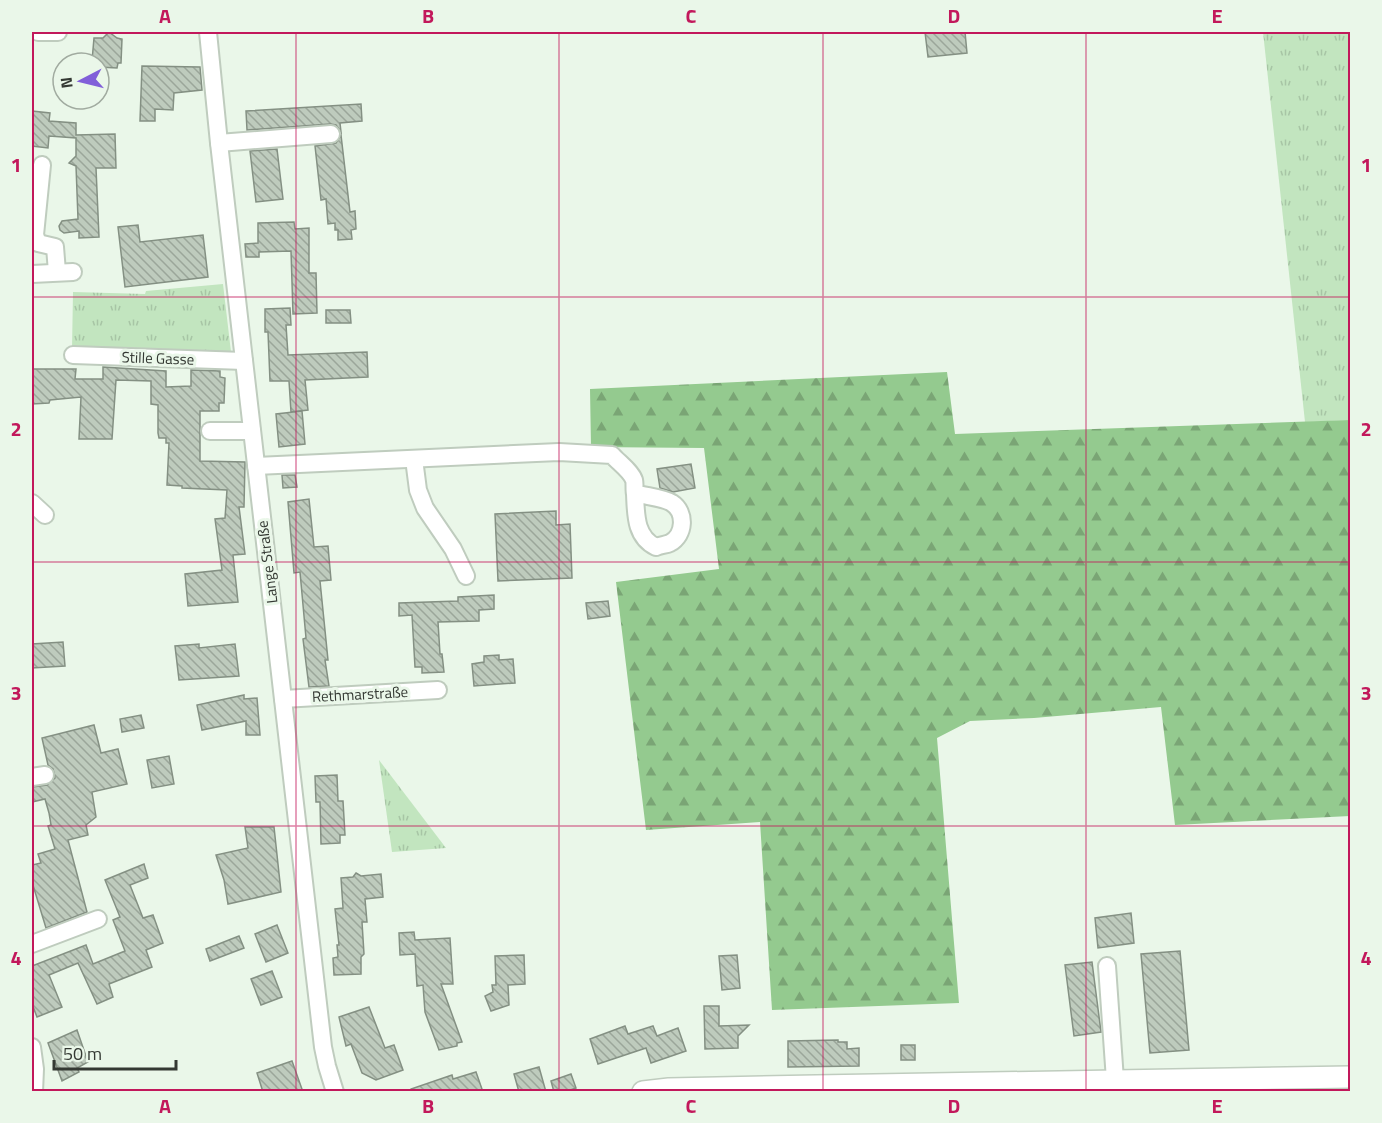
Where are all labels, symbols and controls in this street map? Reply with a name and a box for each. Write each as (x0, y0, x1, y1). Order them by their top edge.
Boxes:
text: A (159, 0, 171, 31)
text: B (422, 0, 434, 31)
text: C (686, 0, 697, 31)
text: D (948, 0, 960, 31)
text: E (1211, 0, 1223, 31)
north arrow (51, 51, 111, 111)
text: N (54, 76, 79, 90)
text: 1 (10, 149, 22, 180)
text: 1 (1360, 149, 1372, 180)
street label: Stille Gasse (121, 345, 195, 371)
text: 2 (10, 413, 22, 444)
text: 2 (1360, 413, 1372, 444)
street label: Lange Straße (250, 519, 284, 605)
text: 3 (10, 677, 22, 708)
text: 3 (1360, 677, 1372, 708)
street label: Rethmarstraße (311, 680, 409, 708)
text: 4 (10, 942, 22, 973)
text: 4 (1360, 942, 1372, 973)
scale bar (54, 1033, 176, 1071)
text: 50 m (63, 1040, 102, 1067)
text: A (159, 1090, 171, 1121)
text: B (422, 1090, 434, 1121)
text: C (686, 1090, 697, 1121)
text: D (948, 1090, 960, 1121)
text: E (1211, 1090, 1223, 1121)

